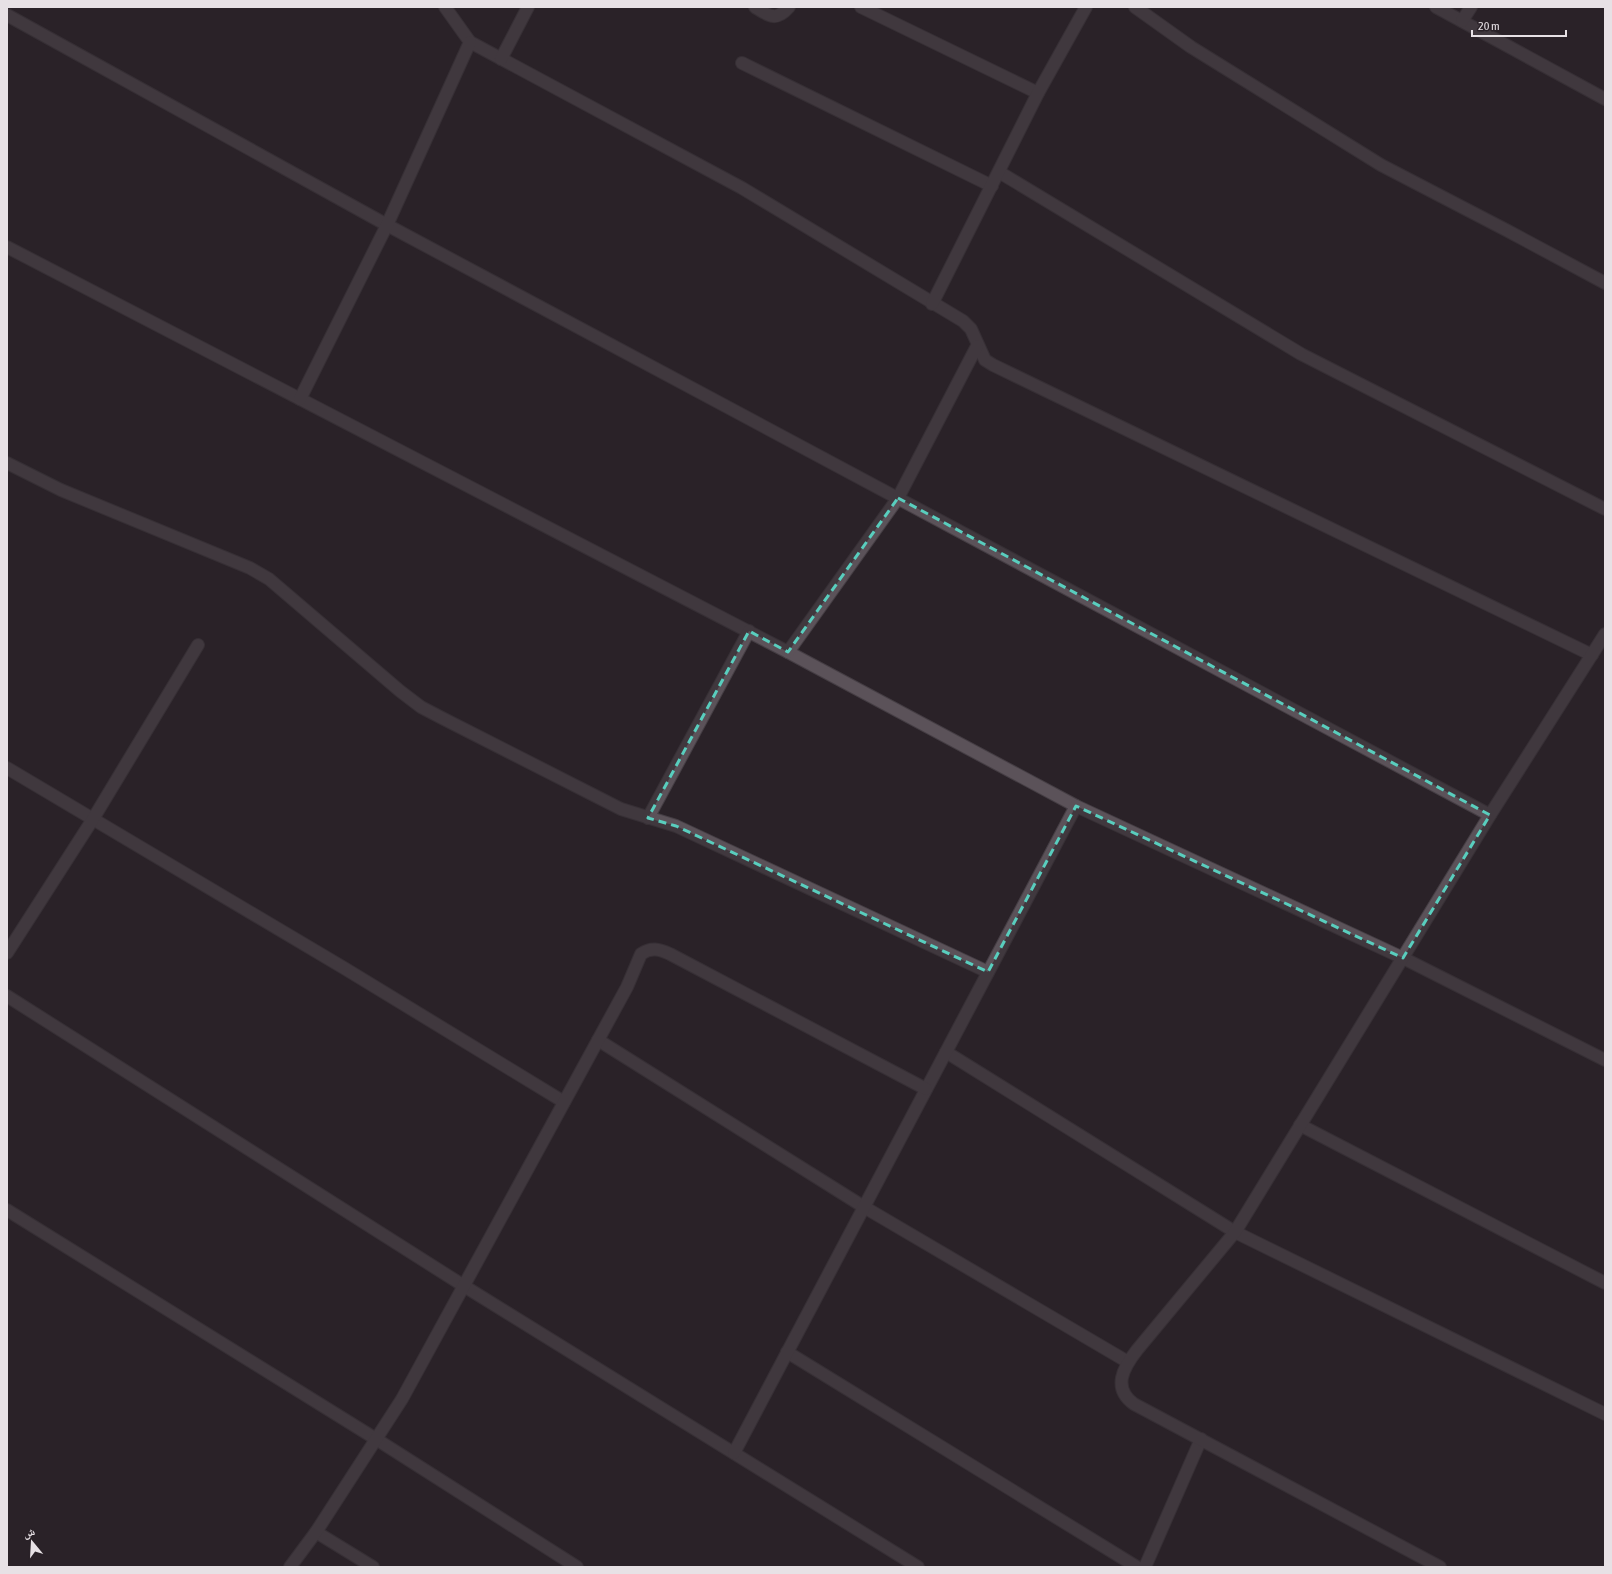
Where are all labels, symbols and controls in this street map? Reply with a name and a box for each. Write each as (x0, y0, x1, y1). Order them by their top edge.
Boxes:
scale bar (1472, 12, 1566, 38)
text: 20 m (1478, 19, 1500, 33)
north arrow (12, 1522, 52, 1562)
text: ش (22, 1525, 37, 1542)

